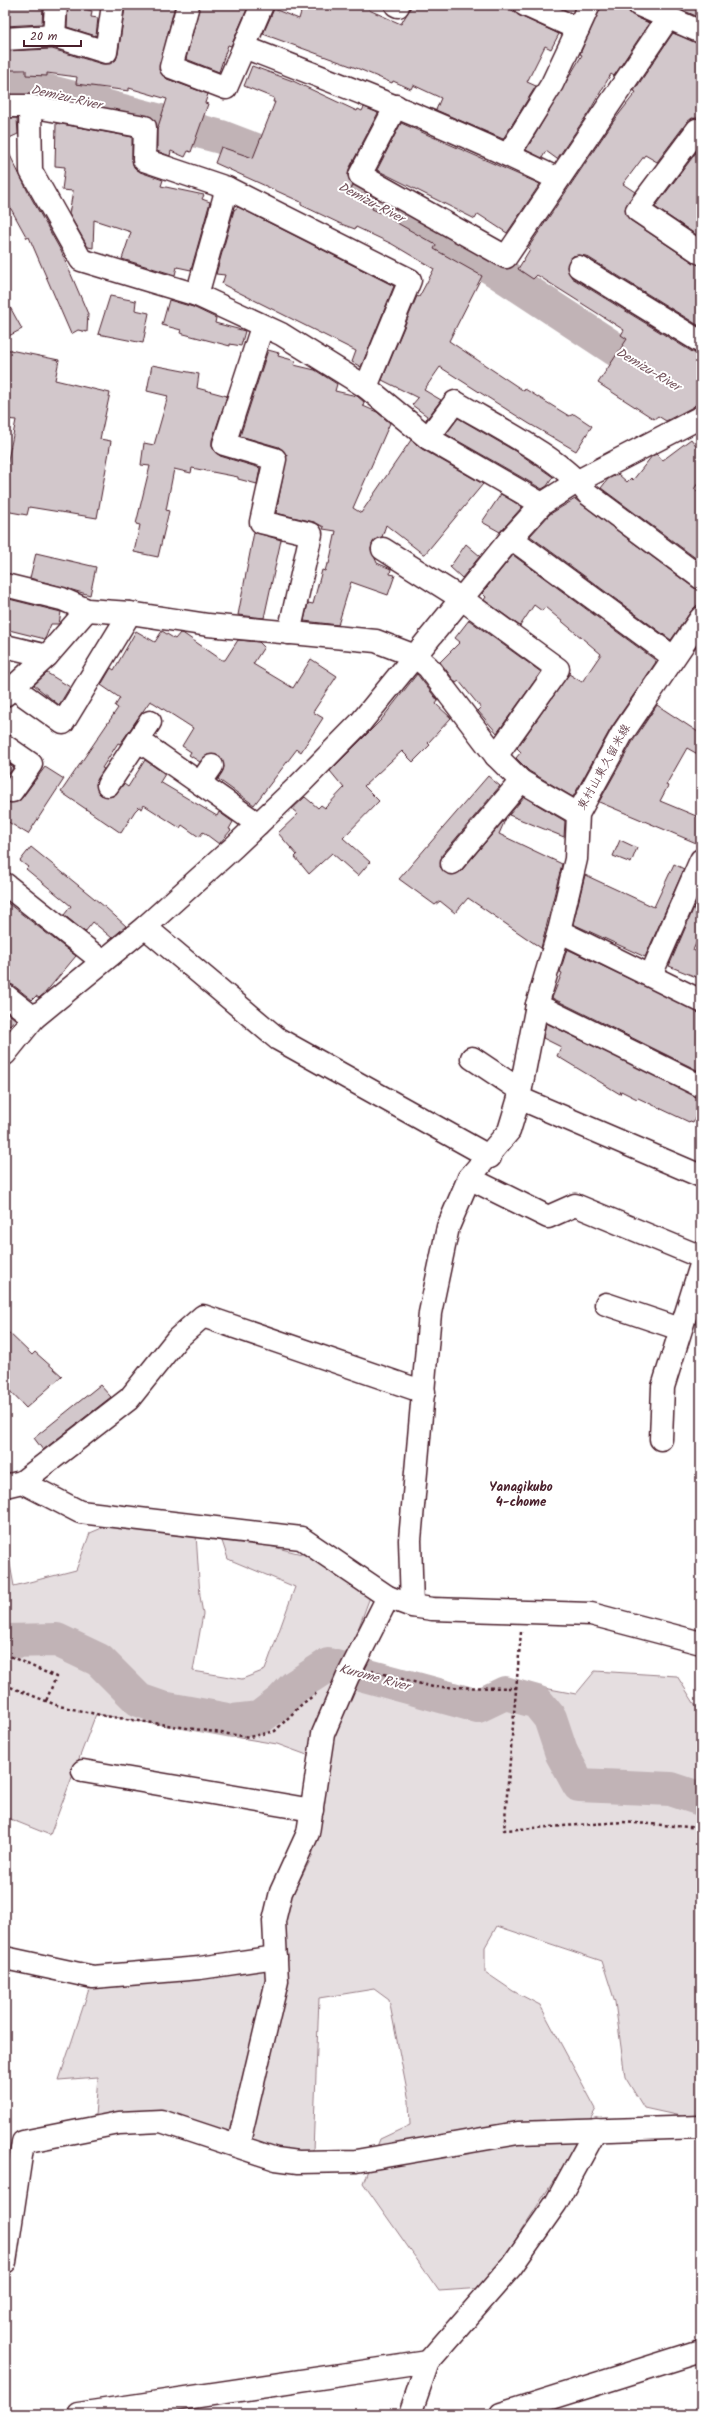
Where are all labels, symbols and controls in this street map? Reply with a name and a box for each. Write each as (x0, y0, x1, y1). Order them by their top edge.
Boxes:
scale bar (24, 22, 81, 48)
text: 20 m (30, 27, 58, 46)
water label: Demizu-River (29, 80, 106, 117)
water label: Demizu-River (334, 177, 410, 230)
water label: Demizu-River (612, 342, 687, 399)
street label: 東村山東久留米線 (572, 720, 636, 814)
district label: Yanagikubo 4-chome (489, 1477, 553, 1513)
water label: Kurome River (337, 1659, 414, 1698)

